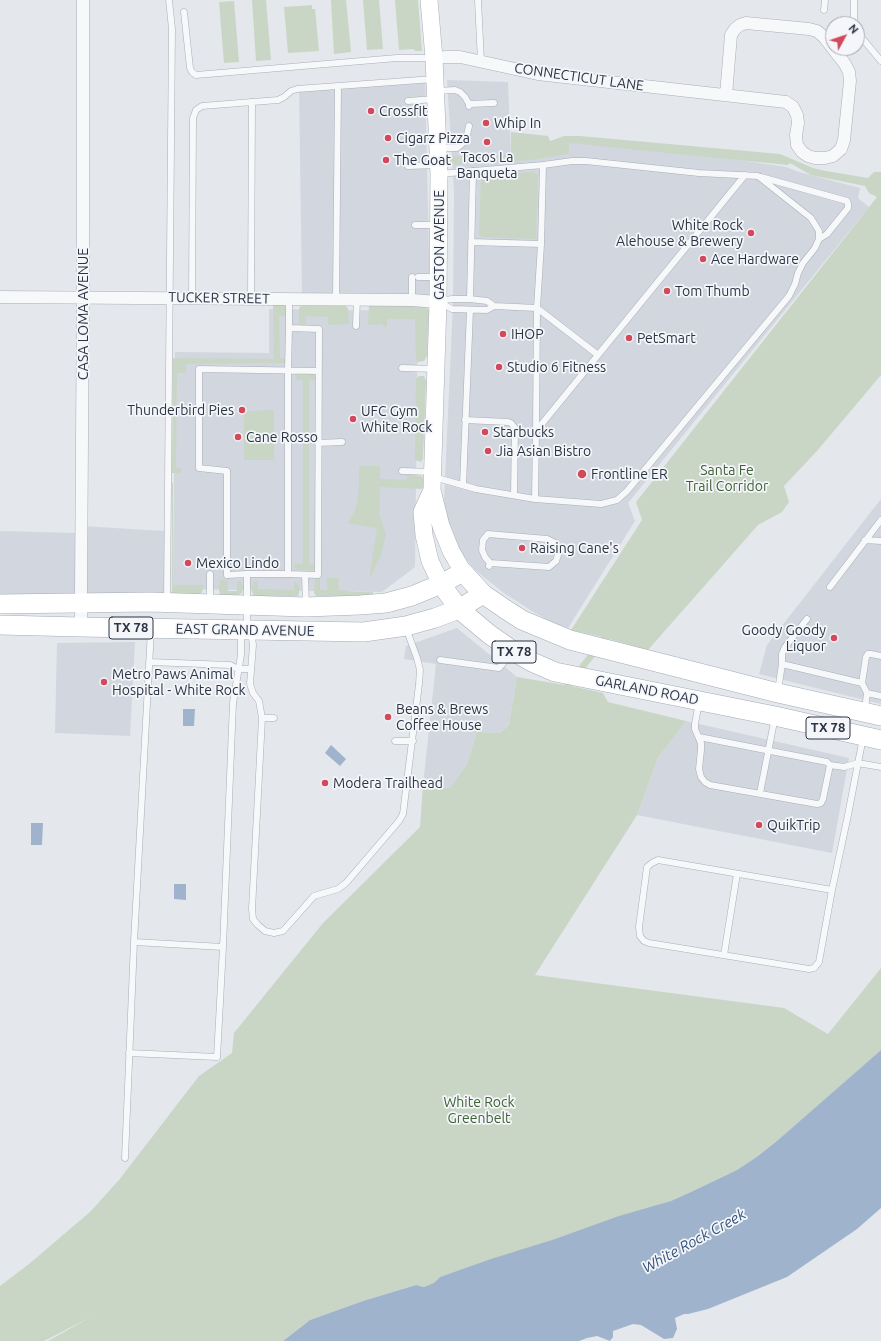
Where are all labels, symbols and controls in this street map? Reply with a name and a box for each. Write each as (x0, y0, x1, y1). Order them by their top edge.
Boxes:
north arrow (825, 16, 865, 56)
text: N (846, 22, 861, 36)
street label: CONNECTICUT LANE (513, 60, 645, 94)
place label: Crossfit (379, 103, 427, 119)
marker: Crossfit (366, 106, 376, 116)
place label: Whip In (494, 115, 541, 131)
marker: Whip In (481, 118, 491, 128)
place label: Cigarz Pizza (396, 130, 470, 146)
marker: Cigarz Pizza (383, 133, 393, 143)
marker: Tacos La Banqueta (482, 137, 492, 147)
place label: Tacos La Banqueta (457, 149, 517, 182)
place label: The Goat (394, 152, 451, 168)
marker: The Goat (381, 155, 391, 165)
street label: GASTON AVENUE (431, 190, 447, 300)
place label: White Rock Alehouse & Brewery (616, 217, 743, 250)
marker: White Rock Alehouse & Brewery (746, 228, 756, 238)
street label: CASA LOMA AVENUE (75, 248, 91, 380)
place label: Ace Hardware (711, 251, 799, 267)
marker: Ace Hardware (698, 254, 708, 264)
place label: Tom Thumb (675, 283, 750, 299)
marker: Tom Thumb (662, 286, 672, 296)
street label: TUCKER STREET (168, 289, 270, 307)
place label: IHOP (511, 326, 544, 342)
marker: IHOP (498, 329, 508, 339)
place label: PetSmart (637, 330, 696, 346)
marker: PetSmart (624, 333, 634, 343)
place label: Studio 6 Fitness (507, 359, 606, 375)
marker: Studio 6 Fitness (494, 362, 504, 372)
place label: Thunderbird Pies (127, 402, 234, 418)
place label: UFC Gym White Rock (361, 403, 432, 436)
marker: Thunderbird Pies (237, 405, 247, 415)
marker: UFC Gym White Rock (348, 414, 358, 424)
place label: Starbucks (493, 424, 554, 440)
marker: Starbucks (480, 427, 490, 437)
place label: Cane Rosso (246, 429, 318, 445)
marker: Cane Rosso (233, 432, 243, 442)
place label: Jia Asian Bistro (496, 443, 591, 459)
marker: Jia Asian Bistro (483, 446, 493, 456)
park label: Santa Fe Trail Corridor (686, 462, 768, 494)
place label: Frontline ER (591, 466, 668, 482)
marker: Frontline ER (576, 468, 588, 480)
place label: Raising Cane's (530, 540, 619, 556)
marker: Raising Cane's (517, 543, 527, 553)
place label: Mexico Lindo (196, 555, 279, 571)
marker: Mexico Lindo (183, 558, 193, 568)
road number: TX 78 (109, 617, 153, 639)
street label: EAST GRAND AVENUE (175, 620, 315, 640)
place label: Goody Goody Liquor (742, 622, 826, 654)
marker: Goody Goody Liquor (829, 633, 839, 643)
road number: TX 78 (492, 641, 536, 663)
place label: Metro Paws Animal Hospital - White Rock (112, 666, 246, 698)
street label: GARLAND ROAD (594, 672, 700, 708)
marker: Metro Paws Animal Hospital - White Rock (99, 677, 109, 687)
place label: Beans & Brews Coffee House (396, 701, 488, 734)
marker: Beans & Brews Coffee House (383, 712, 393, 722)
road number: TX 78 (806, 717, 850, 739)
place label: Modera Trailhead (333, 775, 443, 791)
marker: Modera Trailhead (320, 778, 330, 788)
place label: QuikTrip (767, 817, 821, 833)
marker: QuikTrip (754, 820, 764, 830)
park label: White Rock Greenbelt (443, 1094, 515, 1126)
water label: White Rock Creek (639, 1205, 749, 1277)

